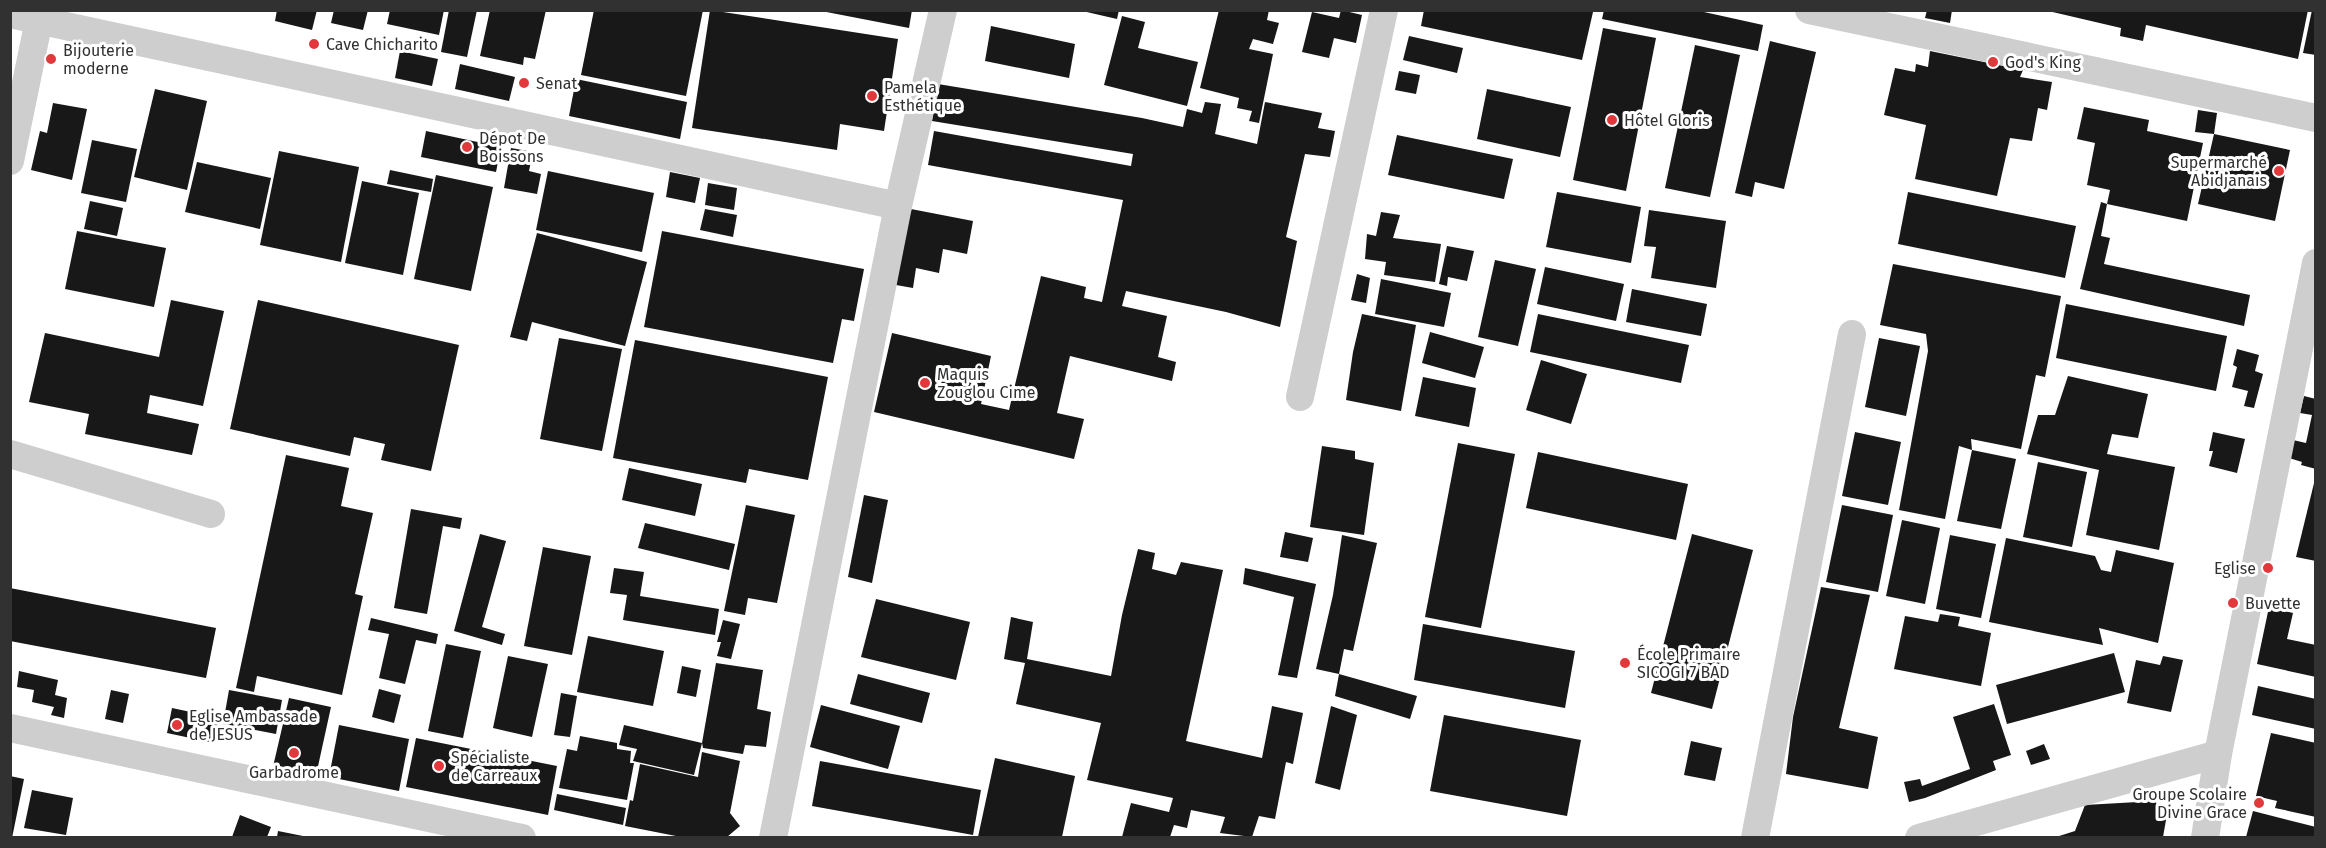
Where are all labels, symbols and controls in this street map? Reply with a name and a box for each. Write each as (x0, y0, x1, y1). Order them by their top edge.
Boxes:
place label: Cave Chicharito (326, 35, 438, 54)
marker: Cave Chicharito (307, 37, 321, 51)
place label: Bijouterie moderne (63, 41, 134, 78)
marker: Bijouterie moderne (44, 52, 58, 66)
place label: God's King (2005, 53, 2081, 72)
marker: God's King (1986, 55, 2000, 69)
place label: Senat (536, 74, 578, 93)
marker: Senat (517, 76, 531, 90)
place label: Pamela Esthétique (884, 78, 962, 115)
marker: Pamela Esthétique (865, 89, 879, 103)
place label: Hôtel Gloris (1624, 111, 1710, 130)
marker: Hôtel Gloris (1605, 113, 1619, 127)
place label: Dépot De Boissons (479, 129, 546, 166)
marker: Dépot De Boissons (460, 140, 474, 154)
place label: Supermarché Abidjanais (2171, 153, 2267, 190)
marker: Supermarché Abidjanais (2272, 164, 2286, 178)
place label: Maquis Zouglou Cime (937, 365, 1035, 402)
marker: Maquis Zouglou Cime (918, 376, 932, 390)
place label: Eglise (2214, 559, 2256, 578)
marker: Eglise (2261, 561, 2275, 575)
place label: Buvette (2245, 594, 2301, 613)
marker: Buvette (2226, 596, 2240, 610)
place label: École Primaire SICOGI 7 BAD (1637, 644, 1741, 682)
marker: École Primaire SICOGI 7 BAD (1618, 656, 1632, 670)
place label: Eglise Ambassade de JESUS (189, 707, 318, 744)
marker: Eglise Ambassade de JESUS (170, 718, 184, 732)
marker: Garbadrome (287, 746, 301, 760)
place label: Spécialiste de Carreaux (451, 748, 537, 785)
marker: Spécialiste de Carreaux (432, 759, 446, 773)
place label: Garbadrome (249, 763, 339, 782)
place label: Groupe Scolaire Divine Grace (2132, 785, 2247, 822)
marker: Groupe Scolaire Divine Grace (2252, 796, 2266, 810)

